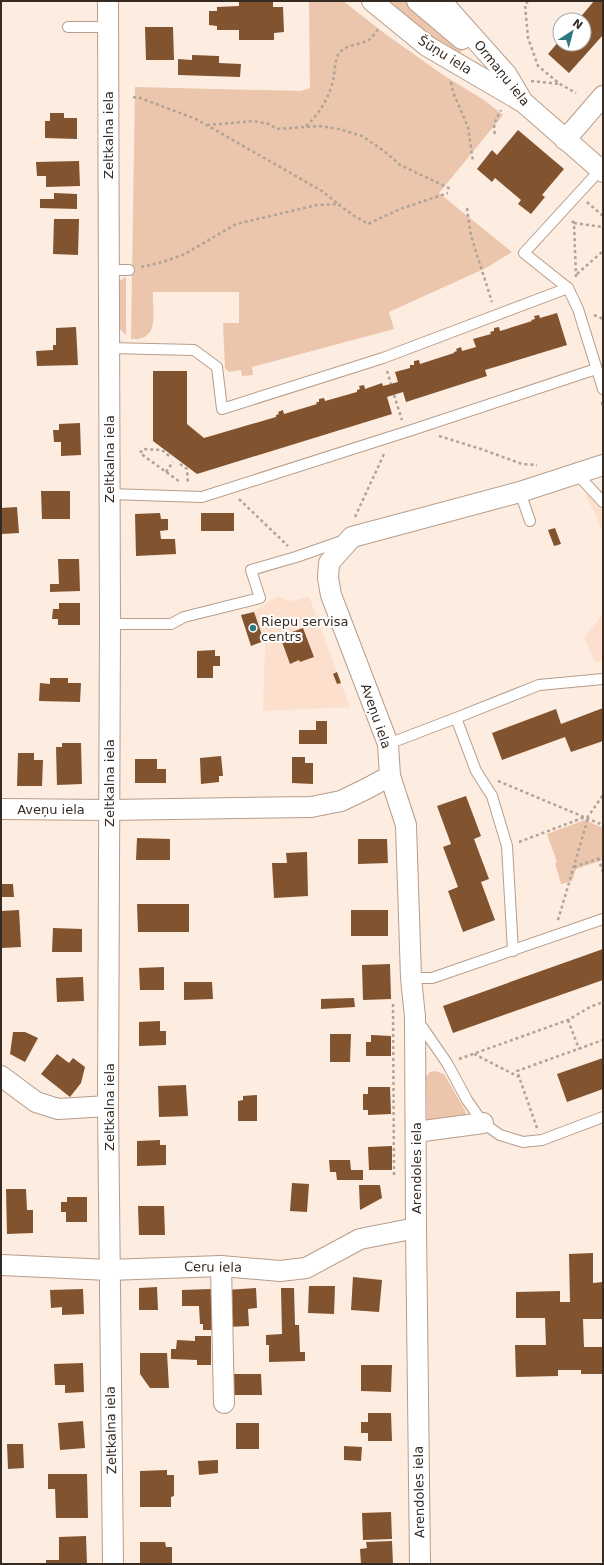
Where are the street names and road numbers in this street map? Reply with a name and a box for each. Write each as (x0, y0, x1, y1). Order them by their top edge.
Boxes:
street label: Šūņu iela (415, 33, 475, 77)
street label: Ormaņu iela (471, 37, 533, 109)
street label: Zeltkalna iela (101, 91, 116, 179)
street label: Zeltkalna iela (102, 415, 117, 503)
street label: Aveņu iela (358, 682, 394, 750)
street label: Zeltkalna iela (102, 739, 117, 827)
street label: Aveņu iela (17, 802, 85, 817)
street label: Zeltkalna iela (102, 1063, 117, 1151)
street label: Arendoles iela (409, 1122, 424, 1214)
street label: Ceru iela (184, 1259, 242, 1275)
street label: Zeltkalna iela (103, 1386, 119, 1474)
street label: Arendoles iela (411, 1446, 427, 1538)

